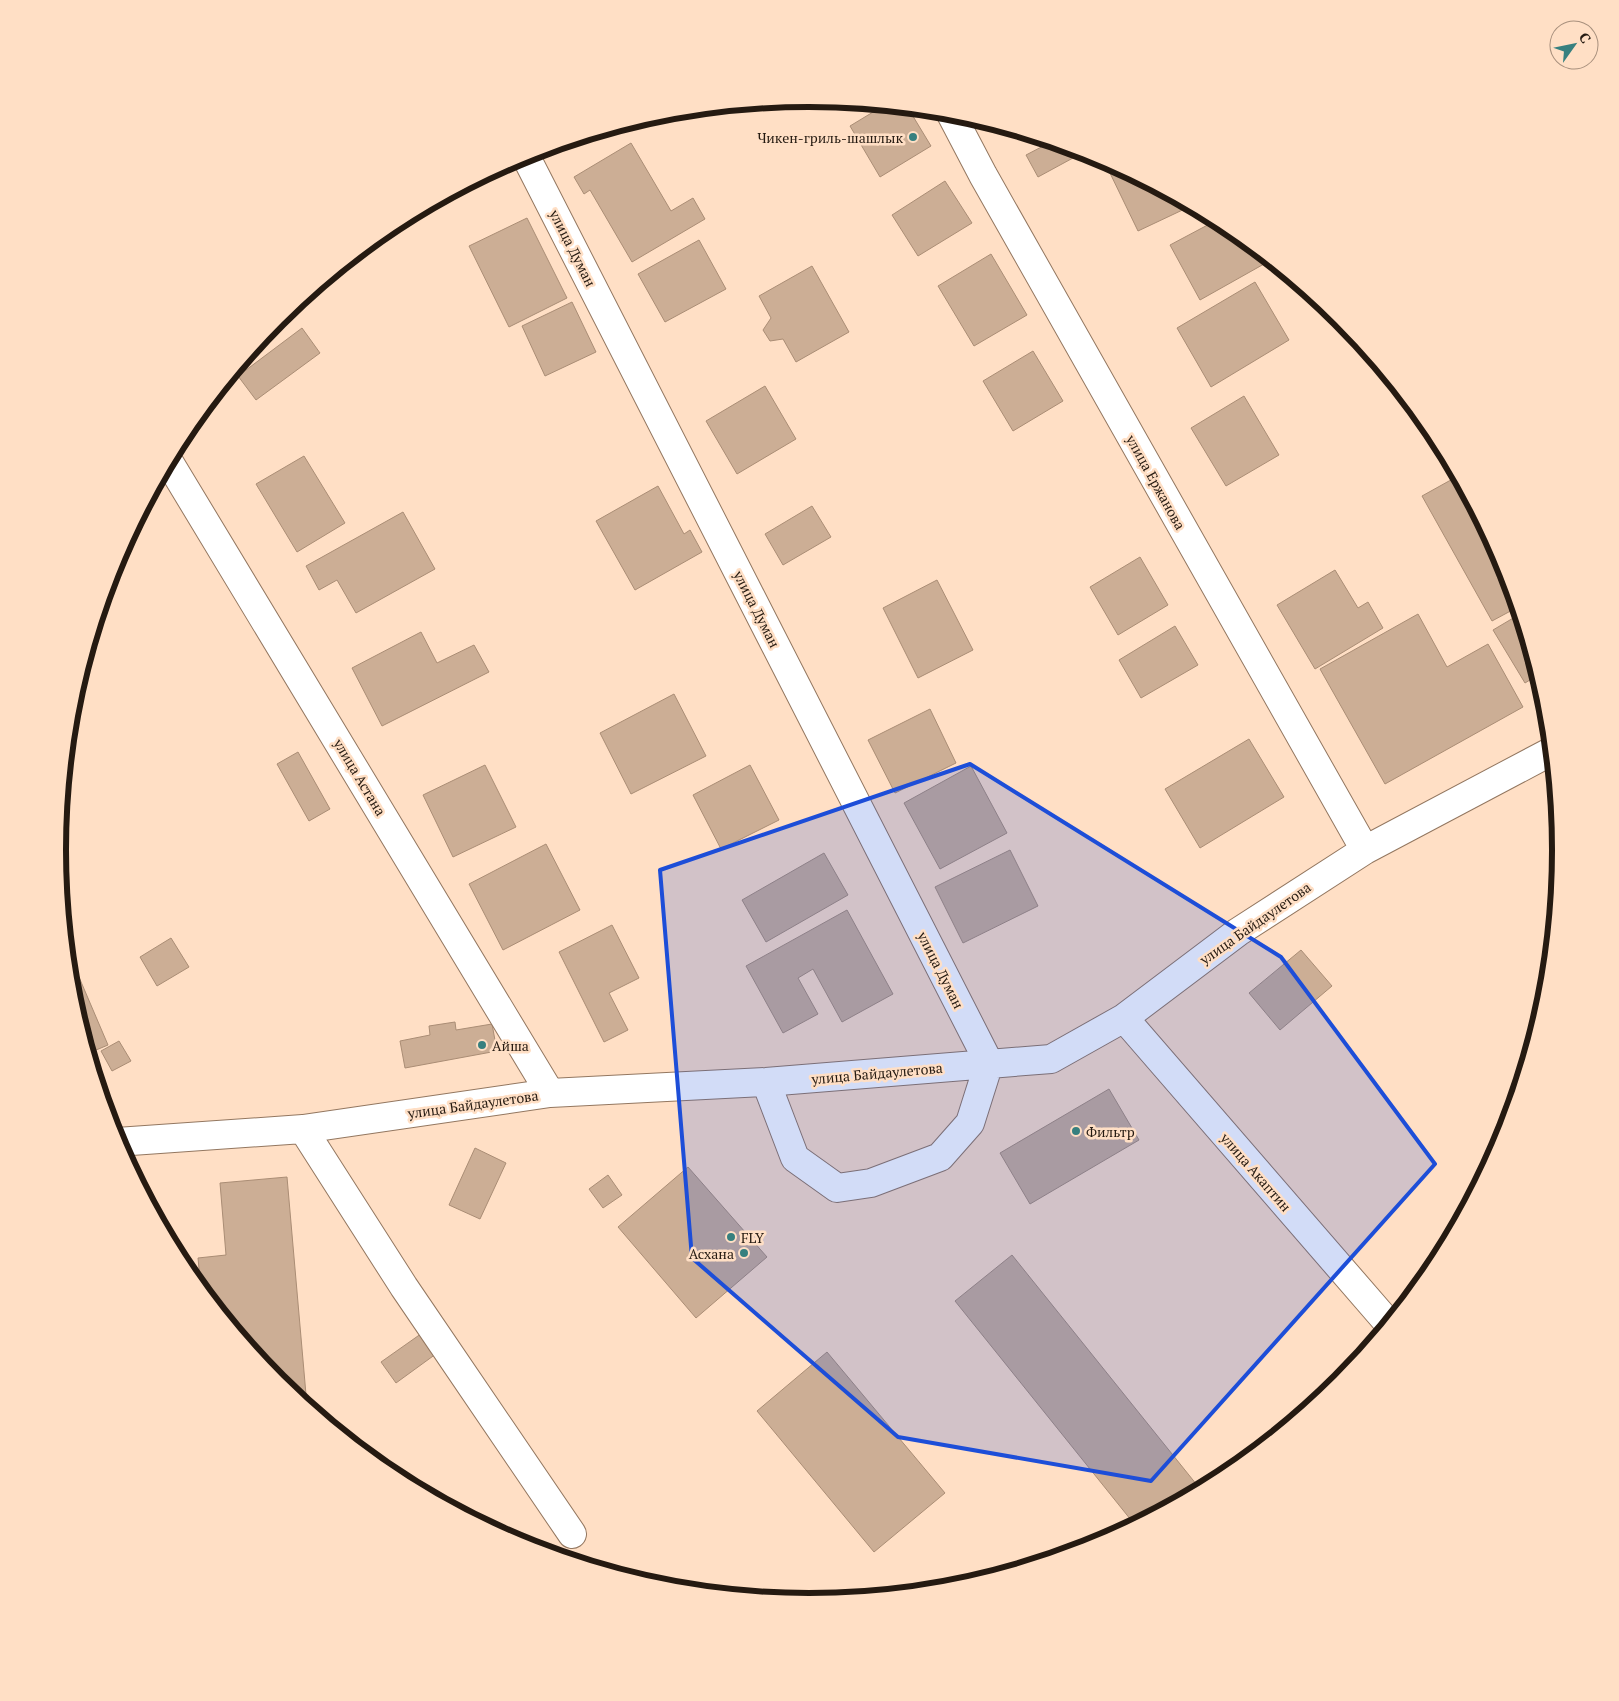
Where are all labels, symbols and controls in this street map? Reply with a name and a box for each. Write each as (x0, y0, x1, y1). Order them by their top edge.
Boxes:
north arrow (1549, 20, 1599, 70)
text: С (1575, 29, 1596, 47)
place label: Чикен-гриль-шашлык (757, 128, 903, 147)
marker: Чикен-гриль-шашлык (907, 131, 919, 143)
street label: улица Думан (545, 205, 601, 290)
street label: улица Ержанова (1122, 430, 1190, 533)
street label: улица Думан (729, 566, 785, 651)
street label: улица Астана (329, 734, 390, 819)
street label: улица Байдаулетова (1195, 877, 1314, 969)
street label: улица Думан (913, 927, 969, 1012)
place label: Айша (492, 1036, 529, 1055)
marker: Айша (476, 1039, 488, 1051)
street label: улица Байдаулетова (810, 1058, 943, 1088)
street label: улица Байдаулетова (406, 1085, 540, 1123)
place label: Фильтр (1086, 1122, 1135, 1141)
marker: Фильтр (1070, 1125, 1082, 1137)
street label: улица Акаптин (1216, 1128, 1296, 1216)
place label: FLY (741, 1228, 765, 1247)
marker: FLY (725, 1231, 737, 1243)
place label: Асхана (689, 1244, 734, 1263)
marker: Асхана (738, 1247, 750, 1259)

